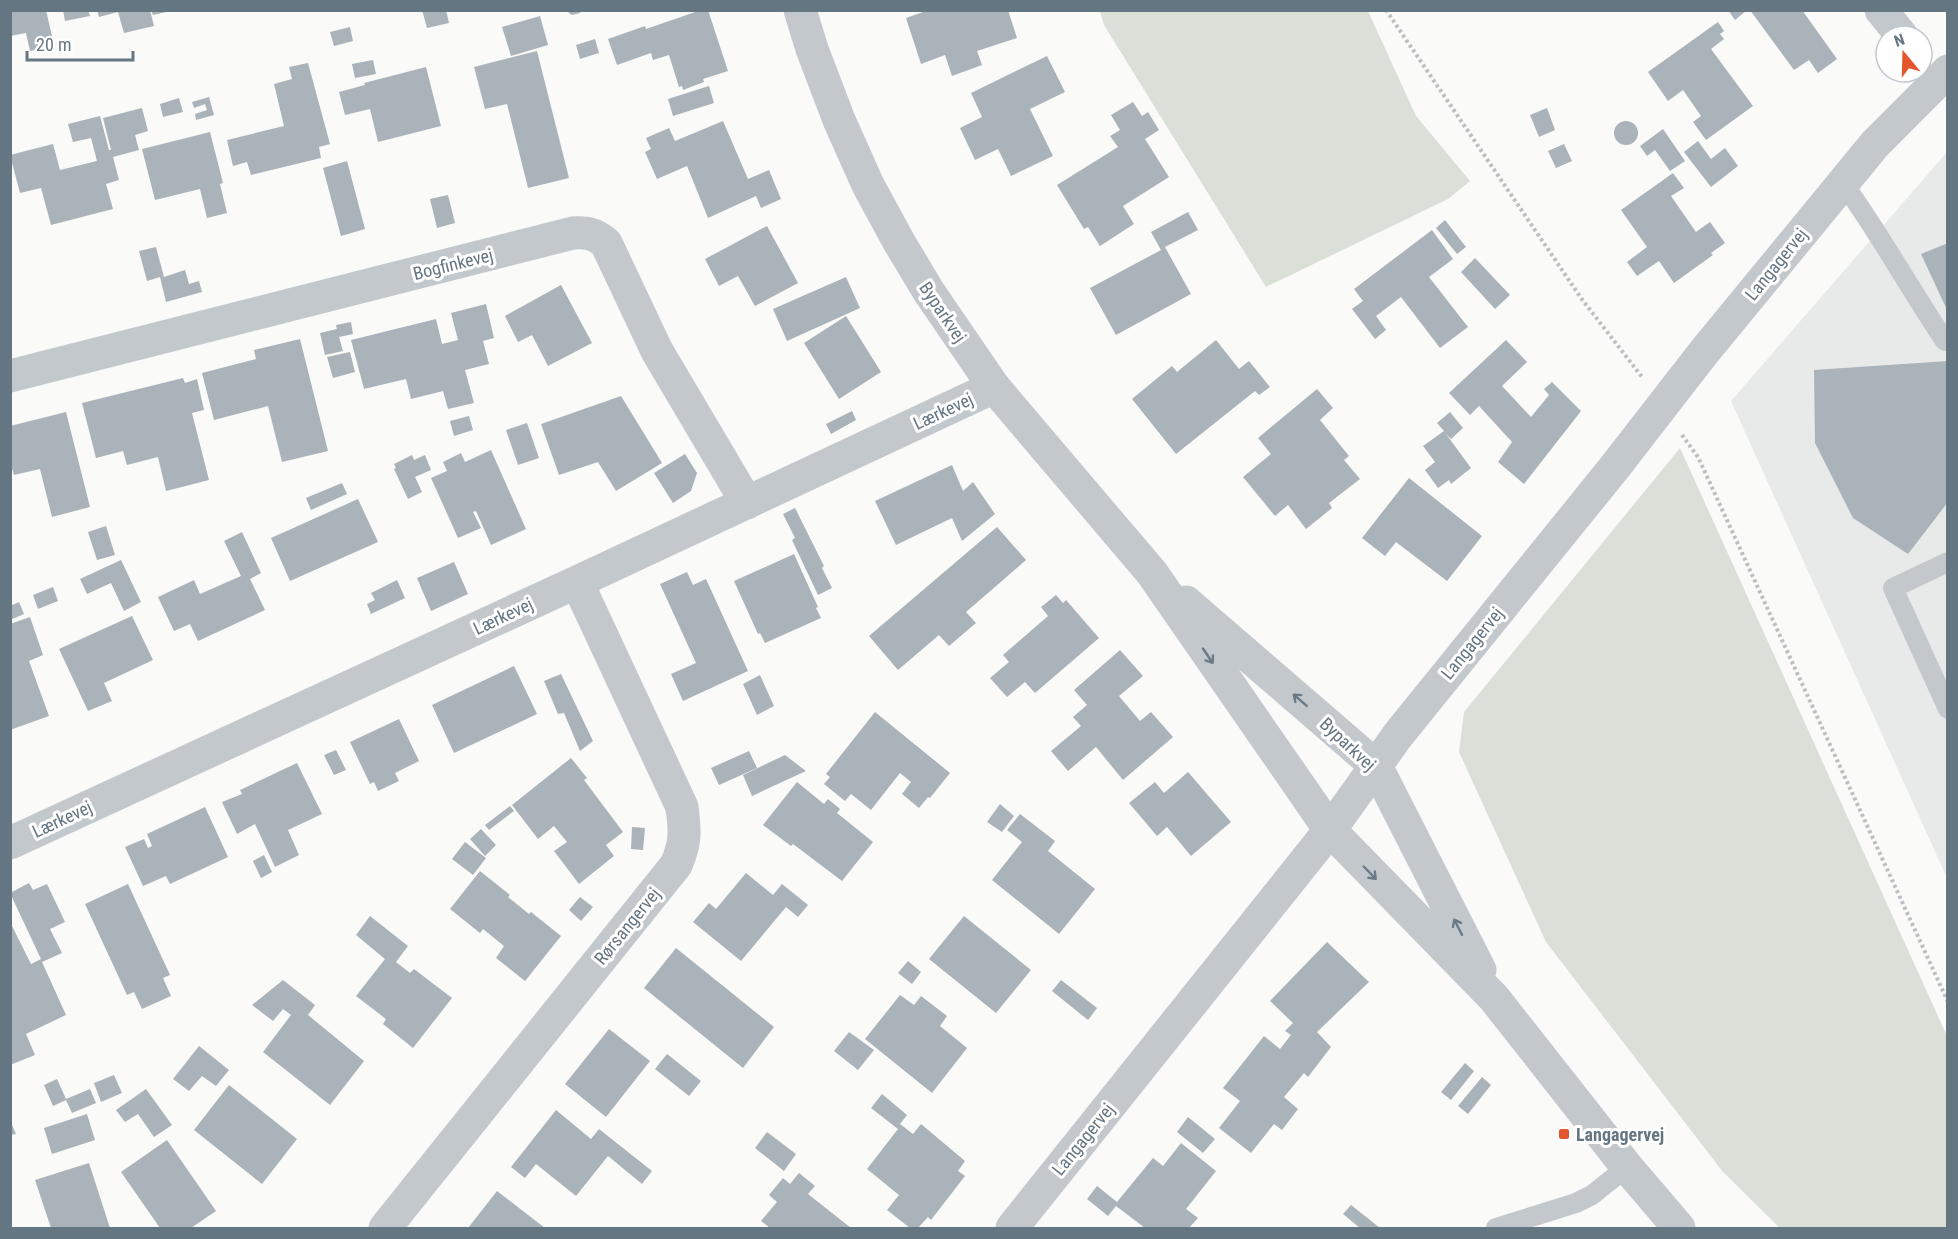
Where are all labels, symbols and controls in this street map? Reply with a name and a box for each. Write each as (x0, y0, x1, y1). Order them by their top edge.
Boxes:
scale bar (27, 24, 134, 62)
north arrow (1874, 24, 1934, 84)
text: N (1892, 30, 1907, 51)
text: 20 m (36, 34, 71, 55)
street label: Langagervej (1741, 224, 1811, 304)
street label: Bogfinkevej (411, 244, 495, 284)
street label: Byparkvej (915, 278, 971, 346)
street label: Lærkevej (910, 388, 976, 434)
street label: Lærkevej (470, 593, 536, 639)
street label: Langagervej (1437, 603, 1507, 683)
one-way arrow (1202, 647, 1214, 664)
one-way arrow (1292, 694, 1308, 707)
street label: Byparkvej (1316, 713, 1380, 775)
street label: Lærkevej (29, 796, 95, 842)
one-way arrow (1363, 865, 1377, 880)
street label: Rørsangervej (590, 883, 664, 969)
one-way arrow (1452, 919, 1464, 936)
street label: Langagervej (1048, 1099, 1118, 1179)
place label: Langagervej (1576, 1124, 1664, 1145)
marker: Langagervej (1557, 1127, 1571, 1141)

